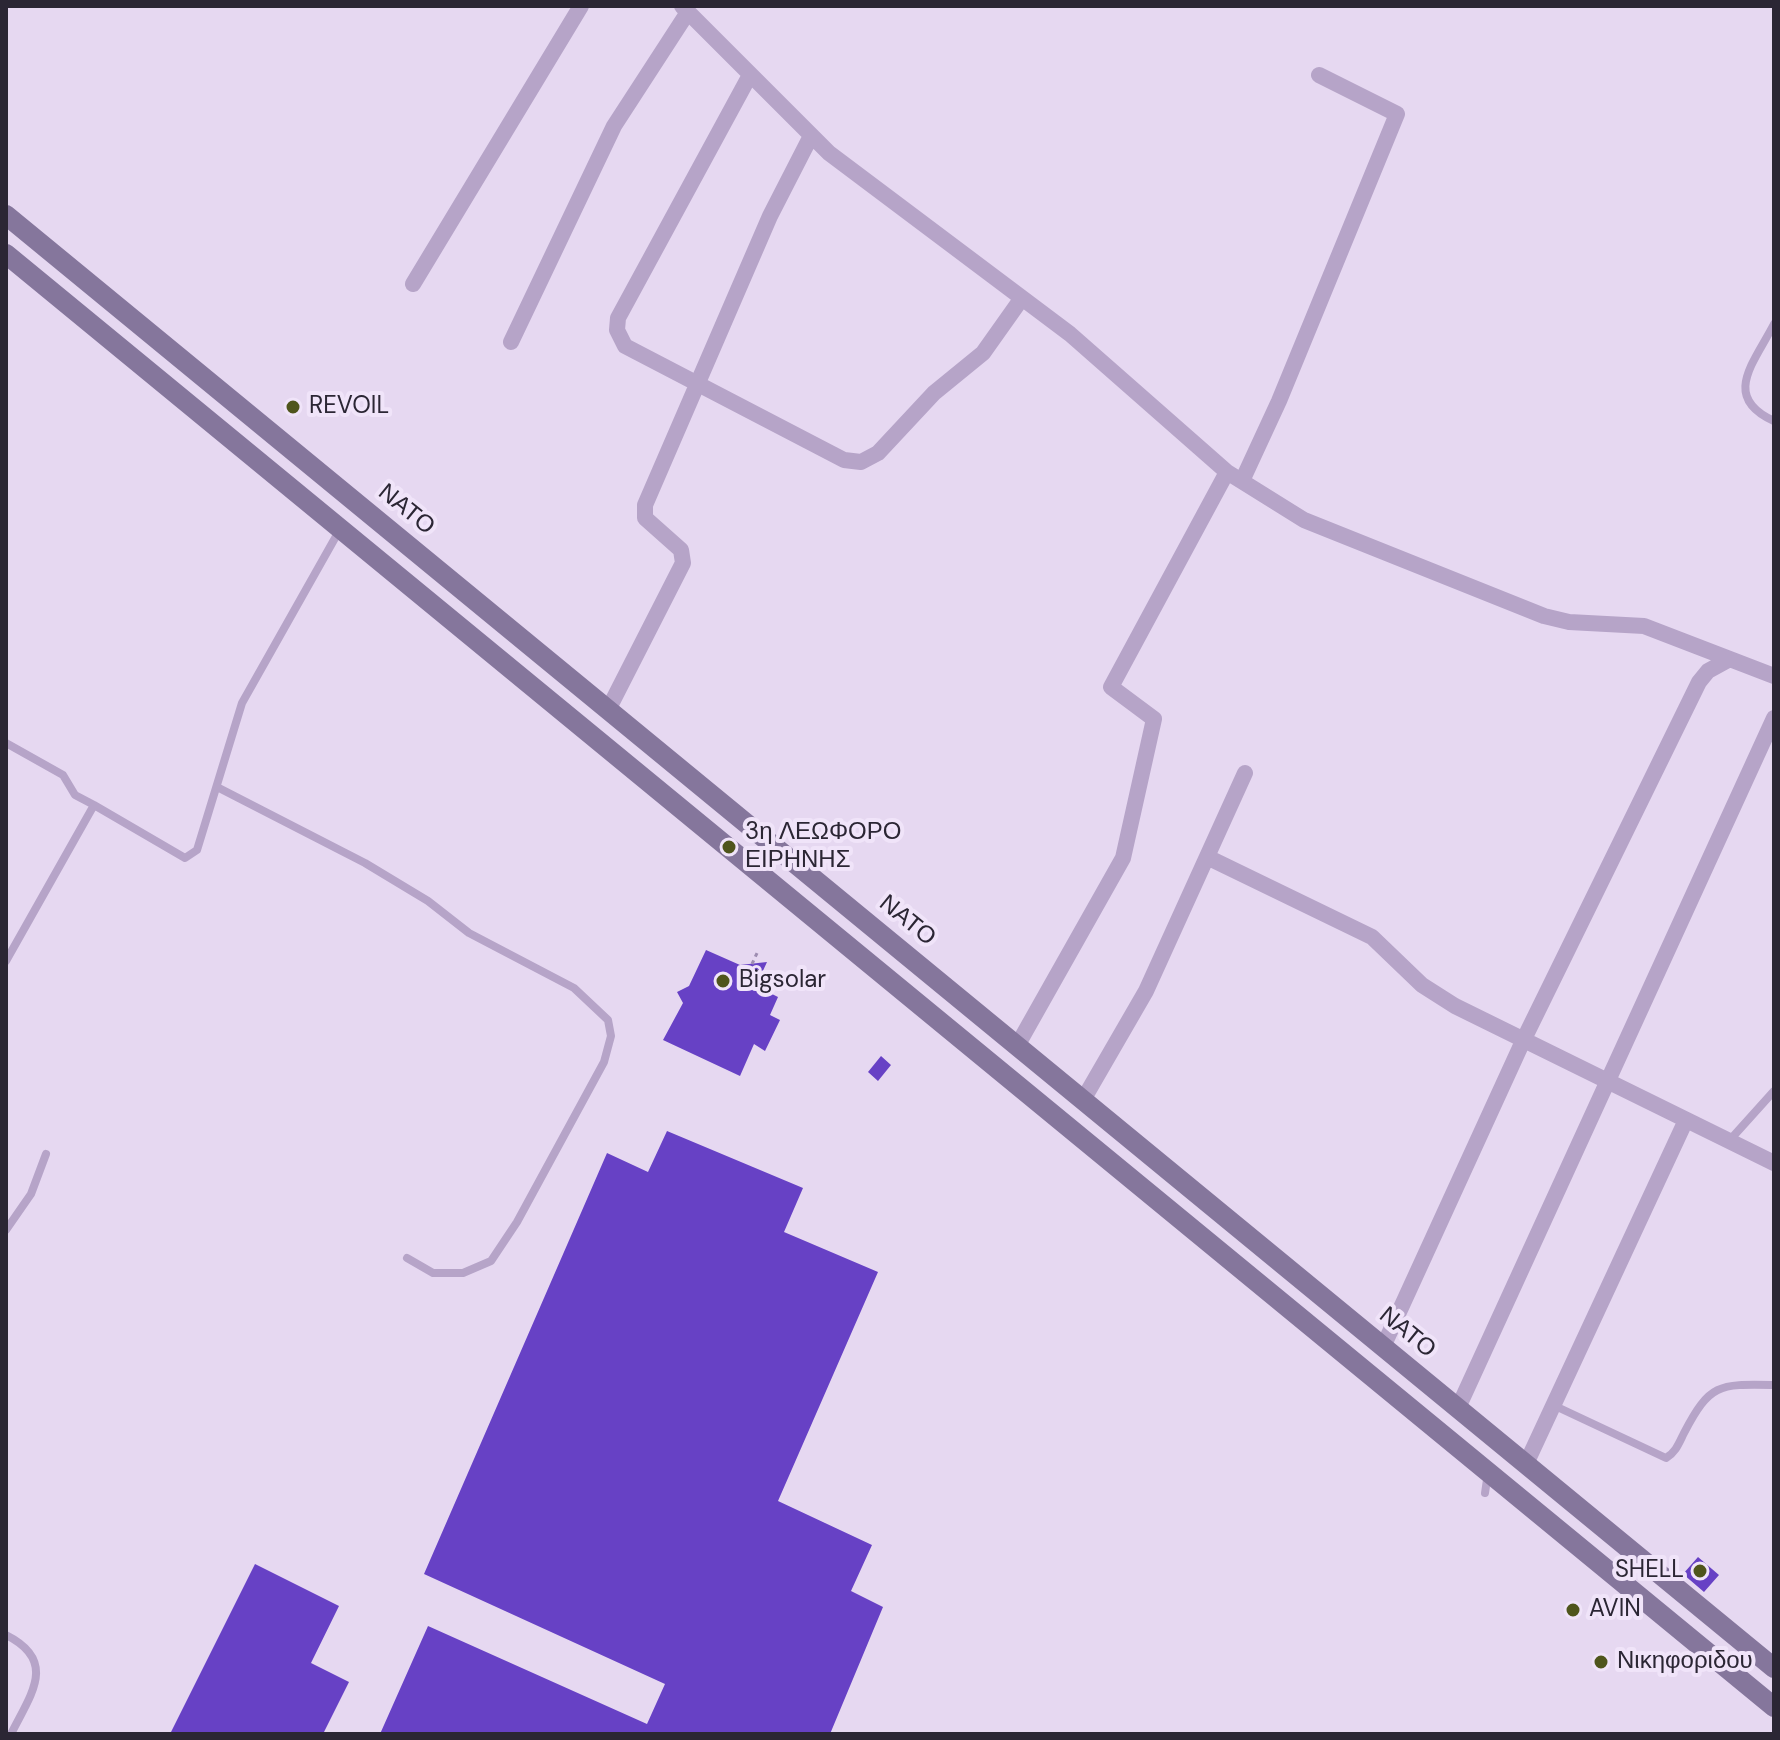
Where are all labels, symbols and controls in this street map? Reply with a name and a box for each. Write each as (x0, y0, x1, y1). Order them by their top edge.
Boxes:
place label: REVOIL (309, 393, 389, 421)
marker: REVOIL (284, 398, 302, 416)
street label: ΝΑΤΟ (372, 479, 440, 541)
place label: 3η ΛΕΩΦΟΡΟ ΕΙΡΗΝΗΣ (745, 819, 901, 875)
marker: 3η ΛΕΩΦΟΡΟ ΕΙΡΗΝΗΣ (720, 838, 738, 856)
street label: ΝΑΤΟ (873, 890, 941, 952)
place label: Bigsolar (739, 967, 826, 995)
marker: Bigsolar (714, 972, 732, 990)
street label: ΝΑΤΟ (1373, 1302, 1441, 1364)
place label: SHELL (1615, 1557, 1684, 1585)
marker: SHELL (1691, 1562, 1709, 1580)
place label: AVIN (1589, 1596, 1641, 1624)
marker: AVIN (1564, 1601, 1582, 1619)
place label: Νικηφοριδου (1617, 1648, 1753, 1676)
marker: Νικηφοριδου (1592, 1653, 1610, 1671)

